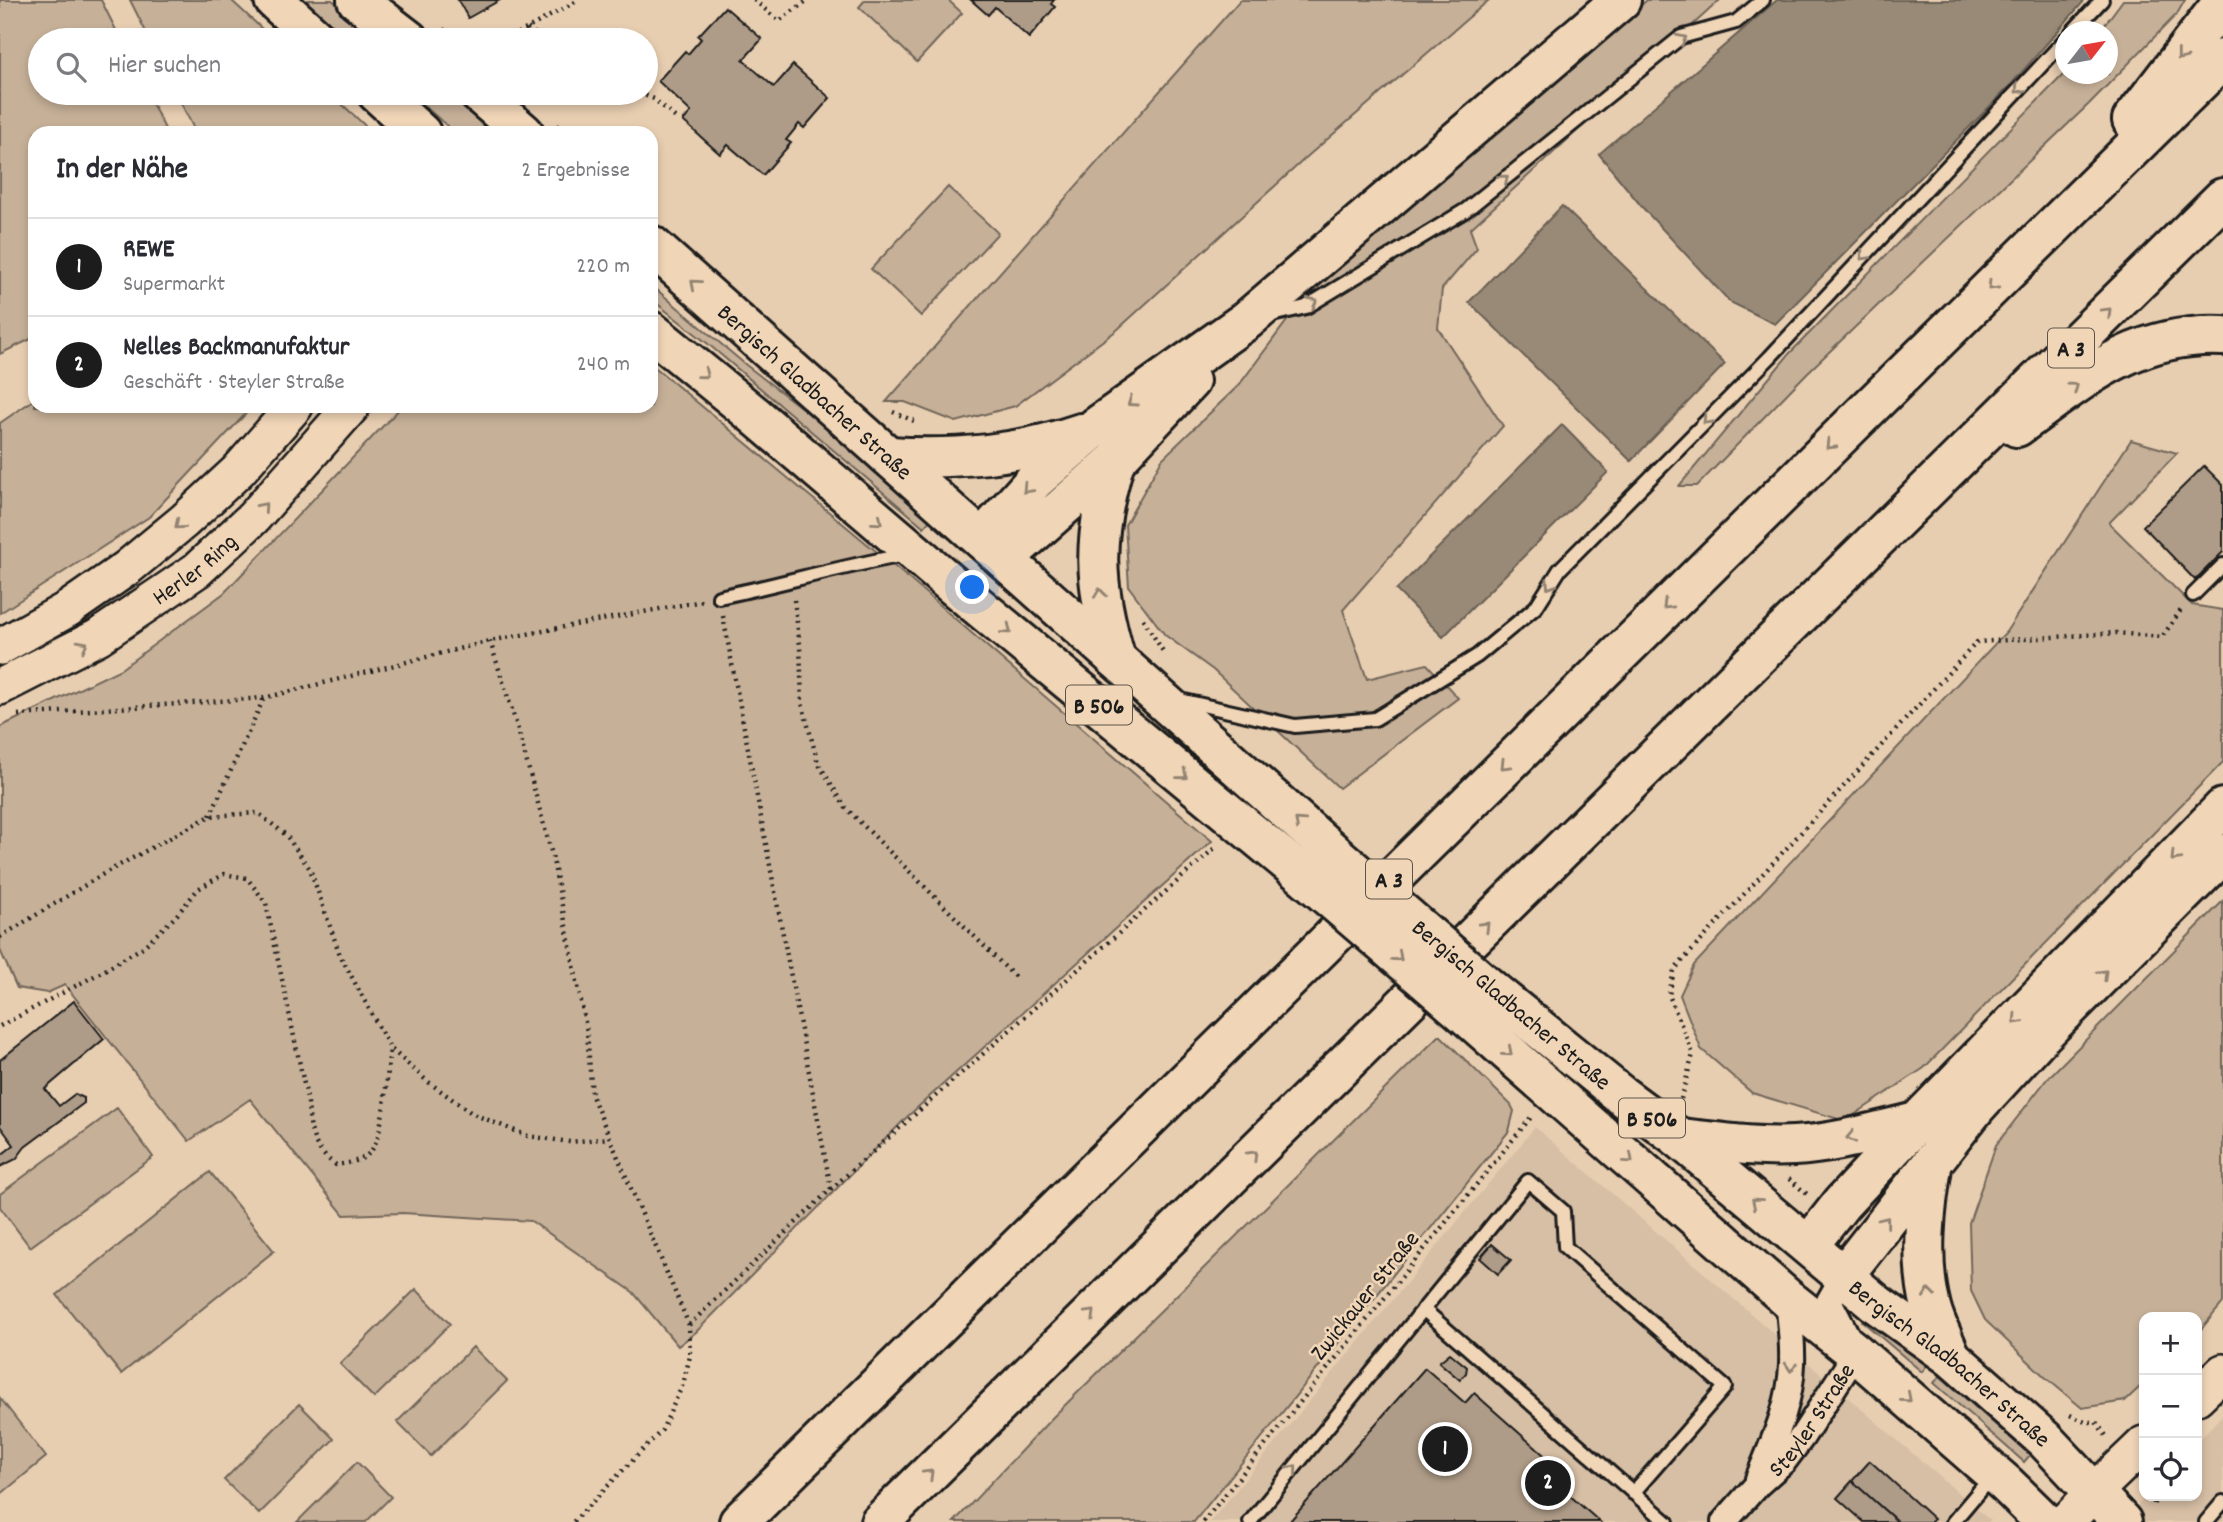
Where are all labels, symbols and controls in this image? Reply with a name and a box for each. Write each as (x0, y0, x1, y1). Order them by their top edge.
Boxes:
north arrow (2055, 21, 2118, 84)
search box (28, 28, 658, 105)
one-way arrow (1675, 34, 1688, 48)
icon: search (52, 48, 90, 86)
text: Hier suchen (108, 48, 221, 85)
one-way arrow (2177, 49, 2190, 61)
one-way arrow (2015, 81, 2027, 94)
text: In der Nähe (56, 150, 188, 193)
text: 2 Ergebnisse (521, 155, 630, 188)
one-way arrow (1496, 175, 1508, 188)
text: REWE (123, 232, 174, 269)
one-way arrow (1860, 248, 1872, 261)
text: 1 (76, 251, 82, 284)
text: 220 m (576, 251, 630, 284)
text: Supermarkt (123, 269, 225, 302)
one-way arrow (1987, 277, 2000, 290)
one-way arrow (690, 280, 703, 292)
street label: Bergisch Gladbacher Straße (708, 297, 918, 490)
one-way arrow (1306, 297, 1318, 311)
one-way arrow (2099, 308, 2112, 321)
road number: A 3 (2048, 328, 2094, 368)
text: Nelles Backmanufaktur (123, 330, 349, 367)
text: 2 (74, 349, 84, 382)
text: 240 m (577, 349, 630, 382)
one-way arrow (695, 366, 708, 378)
text: Geschäft · Steyler Straße (123, 367, 345, 400)
one-way arrow (2066, 382, 2079, 395)
one-way arrow (1127, 394, 1140, 406)
one-way arrow (1703, 412, 1716, 425)
one-way arrow (1825, 437, 1838, 450)
one-way arrow (1023, 481, 1035, 494)
one-way arrow (255, 502, 267, 515)
one-way arrow (870, 513, 883, 525)
one-way arrow (174, 516, 187, 529)
street label: Herler Ring (146, 527, 246, 616)
your location (955, 570, 989, 604)
one-way arrow (1546, 577, 1559, 590)
one-way arrow (1093, 588, 1108, 599)
one-way arrow (1663, 597, 1676, 610)
one-way arrow (1000, 622, 1012, 635)
one-way arrow (76, 639, 88, 653)
road number: B 506 (1066, 685, 1132, 724)
one-way arrow (1501, 756, 1514, 769)
one-way arrow (1176, 766, 1188, 779)
one-way arrow (1294, 818, 1307, 830)
one-way arrow (2171, 849, 2184, 862)
road number: A 3 (1366, 860, 1412, 898)
street label: Bergisch Gladbacher Straße (1403, 913, 1617, 1100)
one-way arrow (1476, 922, 1489, 935)
one-way arrow (1389, 949, 1402, 961)
one-way arrow (2094, 969, 2107, 982)
one-way arrow (2012, 1012, 2025, 1025)
one-way arrow (1499, 1044, 1512, 1056)
road number: B 506 (1619, 1098, 1685, 1138)
one-way arrow (1845, 1128, 1857, 1143)
one-way arrow (1245, 1150, 1258, 1163)
one-way arrow (1621, 1151, 1634, 1164)
one-way arrow (1752, 1197, 1764, 1210)
one-way arrow (1877, 1216, 1890, 1229)
street label: Zwickauer Straße (1303, 1225, 1429, 1369)
street label: Bergisch Gladbacher Straße (1840, 1273, 2057, 1457)
one-way arrow (1922, 1287, 1937, 1299)
one-way arrow (1082, 1310, 1095, 1323)
map controls (2139, 1312, 2202, 1501)
button: + (2139, 1312, 2202, 1375)
street label: Steyler Straße (1762, 1358, 1865, 1487)
one-way arrow (1784, 1362, 1799, 1373)
button: − (2139, 1375, 2202, 1438)
one-way arrow (1899, 1389, 1912, 1402)
pin: 1 (1422, 1423, 1468, 1475)
button: locate (2139, 1438, 2202, 1501)
pin: 2 (1525, 1457, 1571, 1509)
one-way arrow (1285, 1465, 1297, 1478)
one-way arrow (920, 1469, 933, 1482)

